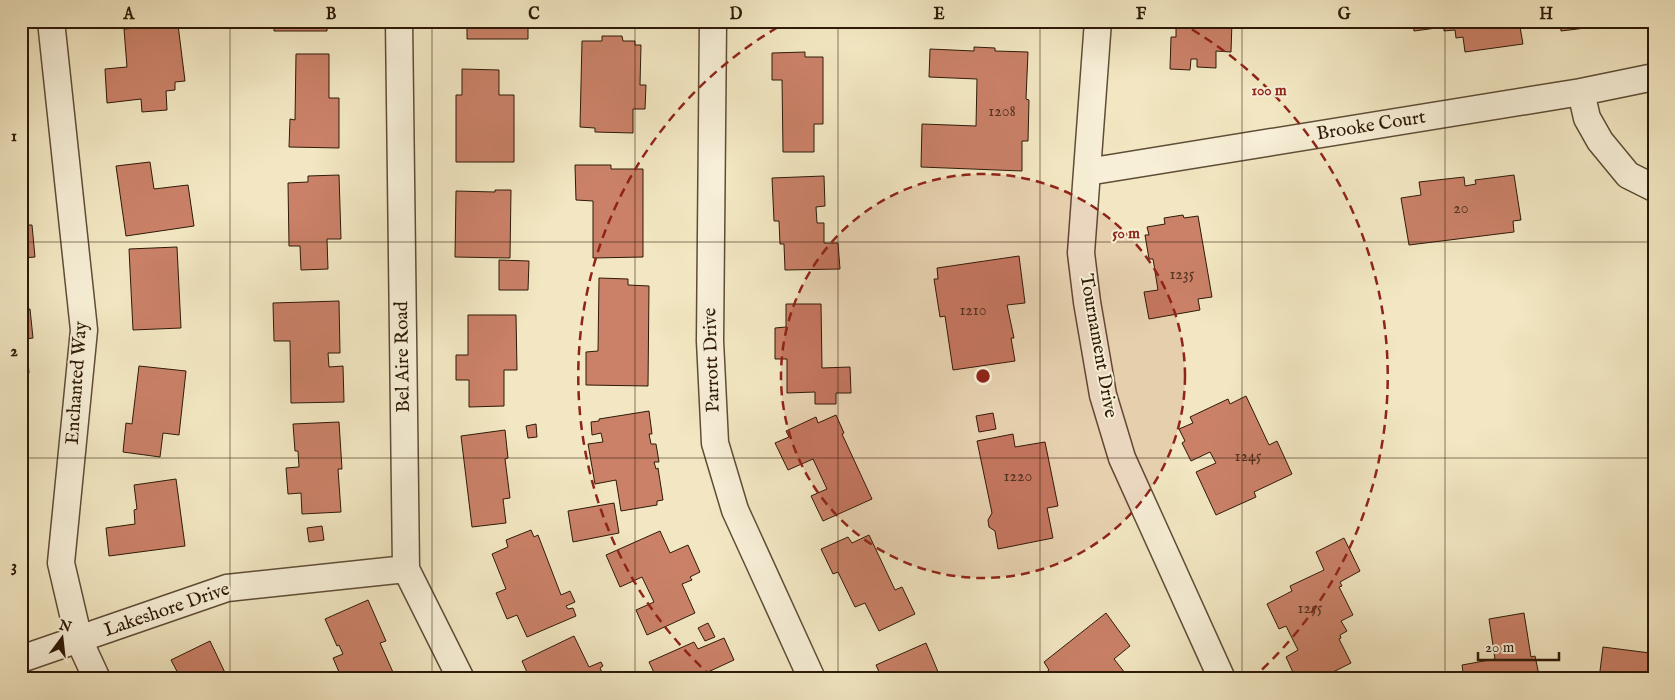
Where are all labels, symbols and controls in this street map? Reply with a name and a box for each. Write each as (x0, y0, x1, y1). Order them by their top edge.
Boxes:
text: A (123, 5, 136, 25)
text: B (326, 5, 337, 25)
text: C (528, 5, 540, 25)
text: D (730, 5, 743, 25)
text: E (933, 5, 945, 25)
text: F (1136, 5, 1147, 25)
text: G (1338, 5, 1351, 25)
text: H (1539, 5, 1553, 25)
text: 100 m (1251, 81, 1287, 100)
house number: 1208 (988, 102, 1016, 122)
street label: Brooke Court (1315, 105, 1428, 146)
text: 1 (11, 127, 17, 147)
house number: 20 (1453, 199, 1469, 219)
text: 50 m (1112, 224, 1140, 243)
house number: 1235 (1169, 265, 1195, 285)
street label: Tournament Drive (1074, 272, 1123, 420)
street label: Bel Aire Road (390, 300, 416, 413)
house number: 1210 (959, 301, 987, 321)
street label: Parrott Drive (698, 307, 726, 413)
street label: Enchanted Way (61, 320, 93, 446)
text: 2 (10, 342, 18, 362)
centre of rings (974, 367, 992, 385)
house number: 1245 (1234, 447, 1262, 467)
house number: 1220 (1004, 467, 1033, 487)
text: 3 (11, 557, 17, 577)
street label: Lakeshore Drive (101, 577, 233, 643)
house number: 1255 (1297, 599, 1323, 619)
north arrow (38, 612, 88, 662)
text: N (56, 616, 73, 637)
scale bar (1478, 630, 1559, 662)
text: 20 m (1485, 638, 1515, 657)

